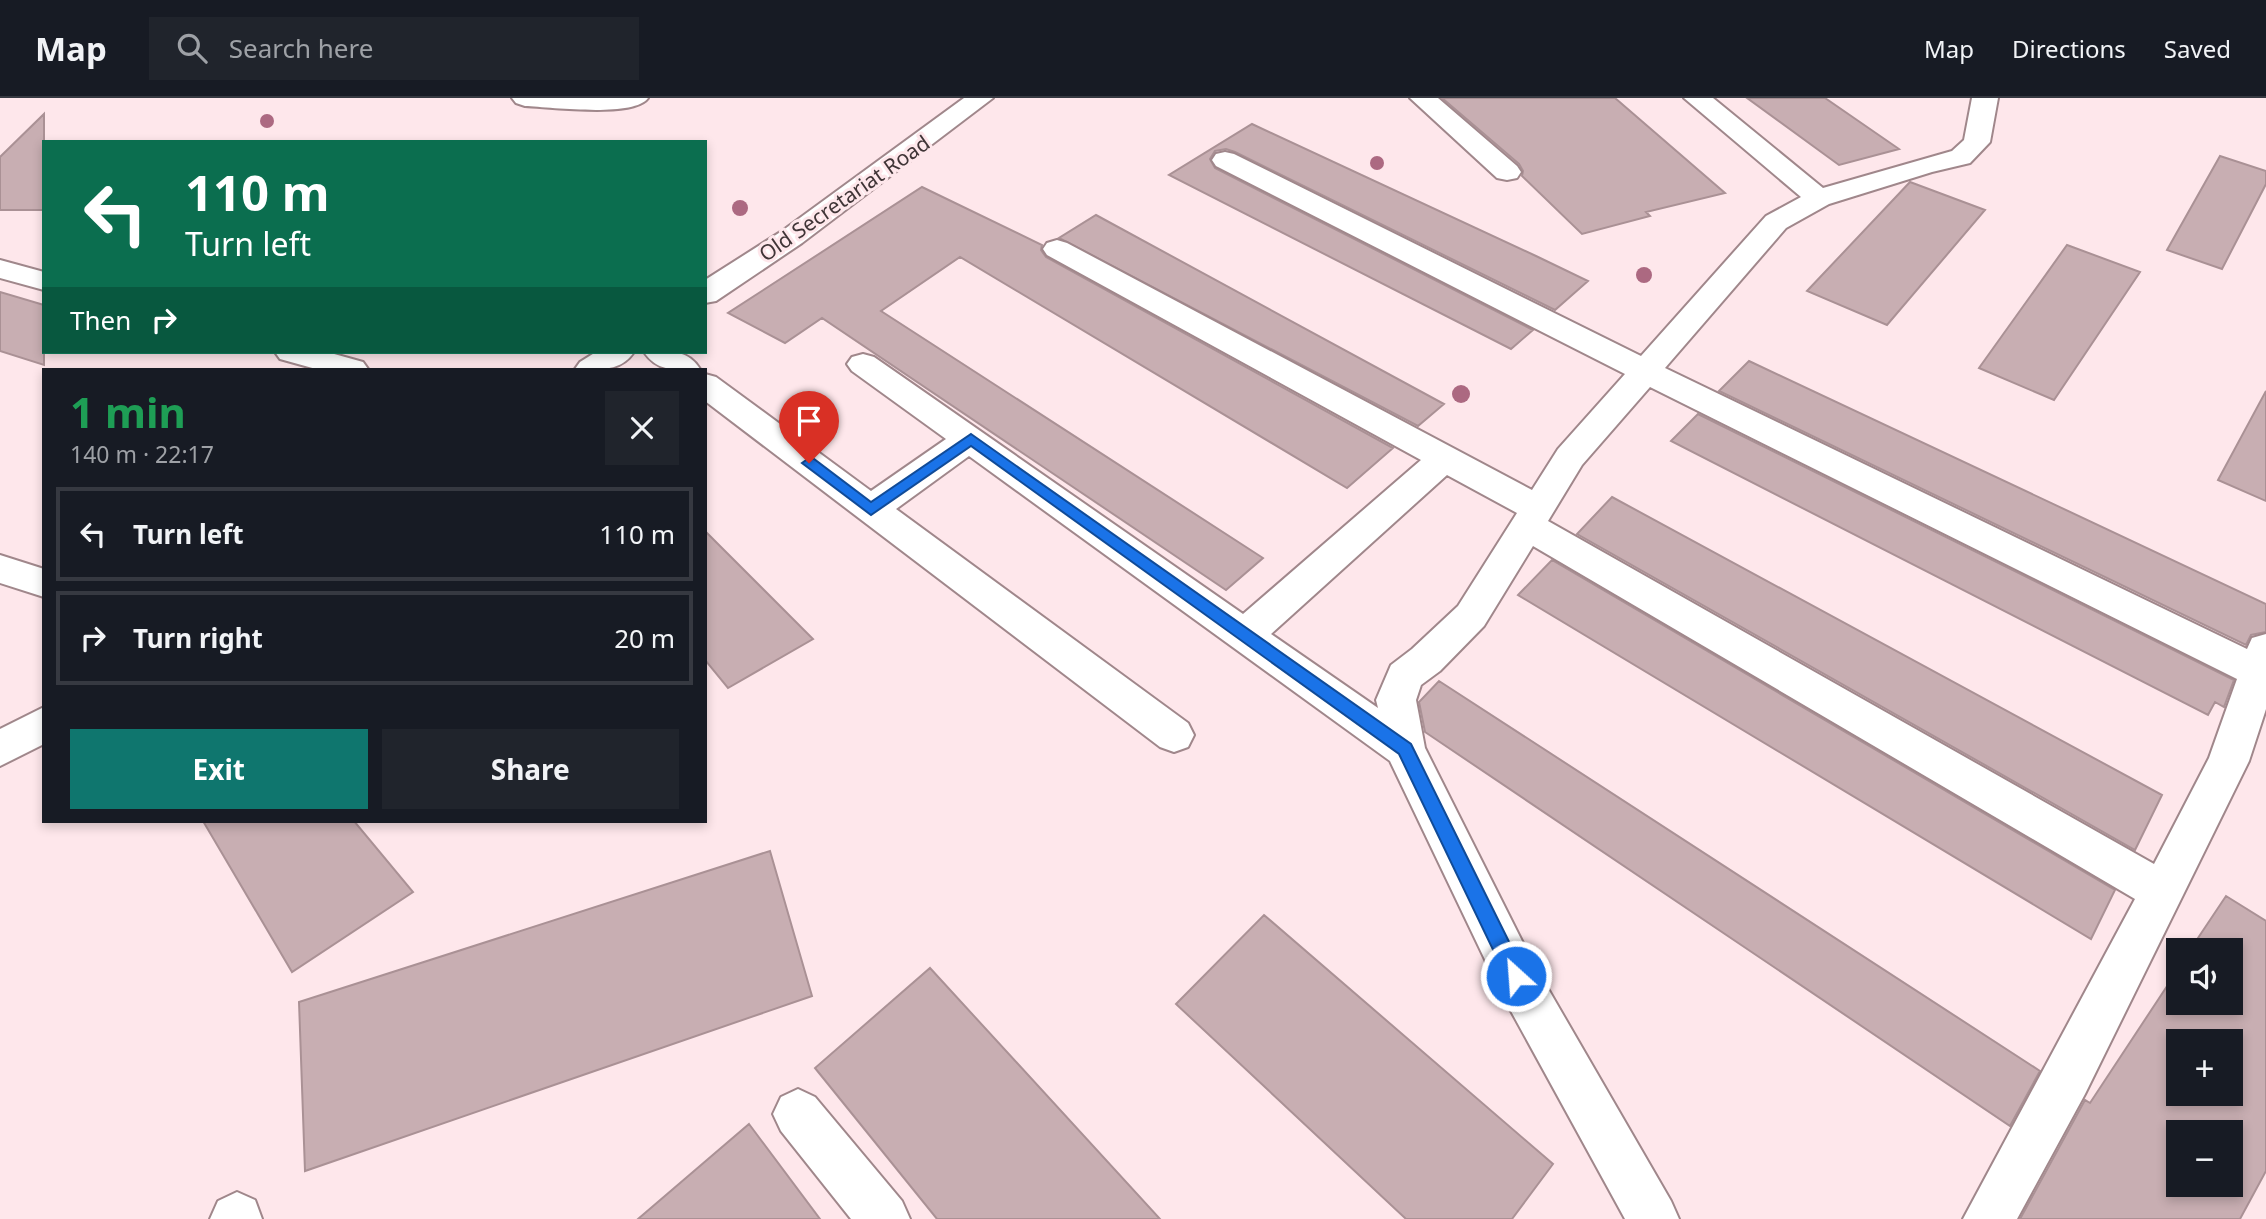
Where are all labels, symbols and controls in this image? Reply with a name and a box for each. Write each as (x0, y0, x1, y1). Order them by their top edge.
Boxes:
search box (149, 17, 639, 80)
text: Map (35, 26, 107, 71)
icon: search (173, 29, 211, 67)
text: Search here (229, 30, 373, 66)
text: Map (1924, 32, 1974, 65)
text: Directions (2012, 32, 2126, 65)
text: Saved (2164, 32, 2231, 65)
street label: Old Secretariat Road (753, 128, 935, 268)
text: 110 m (185, 159, 330, 225)
icon: left (70, 168, 161, 259)
text: Turn left (185, 222, 311, 265)
icon: right (145, 301, 183, 339)
text: Then (70, 302, 131, 338)
text: 1 min (70, 383, 186, 440)
button: close (605, 391, 679, 465)
pin (779, 391, 839, 463)
icon: arrive (790, 402, 828, 440)
text: 140 m · 22:17 (70, 438, 214, 470)
icon: left (74, 515, 112, 553)
text: Turn left (133, 516, 244, 552)
text: 110 m (599, 516, 675, 552)
icon: right (74, 619, 112, 657)
text: Turn right (133, 620, 263, 656)
text: 20 m (614, 620, 675, 656)
button: Exit (70, 729, 368, 809)
button: Share (382, 729, 679, 809)
map controls (2166, 938, 2243, 1197)
button: sound (2166, 938, 2243, 1015)
position arrow (1479, 939, 1553, 1013)
button: + (2166, 1029, 2243, 1106)
button: − (2166, 1120, 2243, 1197)

